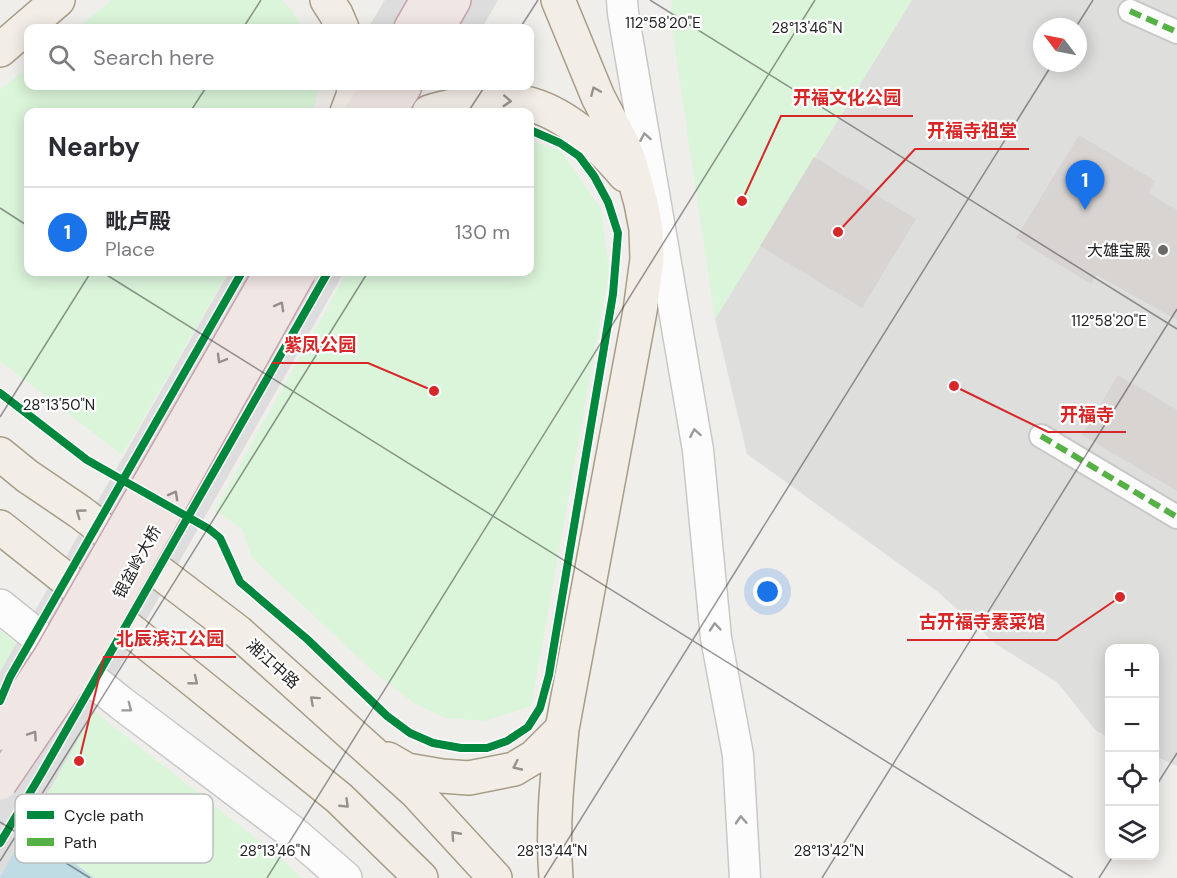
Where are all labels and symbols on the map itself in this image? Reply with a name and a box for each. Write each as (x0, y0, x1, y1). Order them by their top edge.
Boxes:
text: 112°58'20"E (625, 13, 701, 33)
text: 28°13'46"N (771, 18, 843, 38)
north arrow (1033, 18, 1087, 72)
callout: 开福文化公园 (781, 80, 913, 116)
one-way arrow (591, 86, 603, 97)
text: 开福文化公园 (793, 86, 901, 110)
one-way arrow (502, 94, 511, 107)
callout: 开福寺祖堂 (915, 113, 1029, 149)
text: 开福寺祖堂 (927, 119, 1017, 143)
one-way arrow (639, 132, 652, 142)
pin: 1 (1066, 160, 1104, 210)
place label: 大雄宝殿 (1087, 240, 1151, 261)
marker: 大雄宝殿 (1156, 243, 1170, 257)
one-way arrow (273, 302, 284, 312)
text: 112°58'20"E (1071, 311, 1147, 331)
callout: 紫凤公园 (272, 327, 368, 363)
text: 紫凤公园 (284, 333, 356, 357)
one-way arrow (217, 353, 228, 363)
text: 28°13'50"N (23, 395, 95, 415)
callout: 开福寺 (1048, 396, 1126, 432)
text: 开福寺 (1060, 403, 1114, 427)
one-way arrow (690, 428, 702, 437)
one-way arrow (167, 491, 178, 501)
one-way arrow (76, 509, 87, 520)
street label: 银盆岭大桥 (108, 522, 166, 602)
your location (753, 577, 782, 606)
callout: 古开福寺素菜馆 (907, 604, 1057, 640)
text: 古开福寺素菜馆 (919, 610, 1045, 634)
callout: 北辰滨江公园 (104, 621, 236, 657)
one-way arrow (709, 622, 722, 631)
text: 北辰滨江公园 (116, 627, 224, 651)
street label: 湘江中路 (242, 635, 304, 693)
one-way arrow (187, 673, 198, 684)
one-way arrow (311, 696, 321, 707)
one-way arrow (121, 700, 132, 711)
one-way arrow (26, 731, 37, 742)
one-way arrow (512, 758, 523, 770)
legend (15, 794, 213, 863)
one-way arrow (339, 797, 349, 808)
text: Cycle path (64, 805, 144, 826)
one-way arrow (735, 815, 748, 824)
one-way arrow (451, 831, 462, 842)
text: Path (64, 832, 97, 853)
text: 28°13'46"N (239, 841, 311, 861)
text: 28°13'44"N (517, 841, 587, 861)
text: 28°13'42"N (794, 841, 864, 861)

